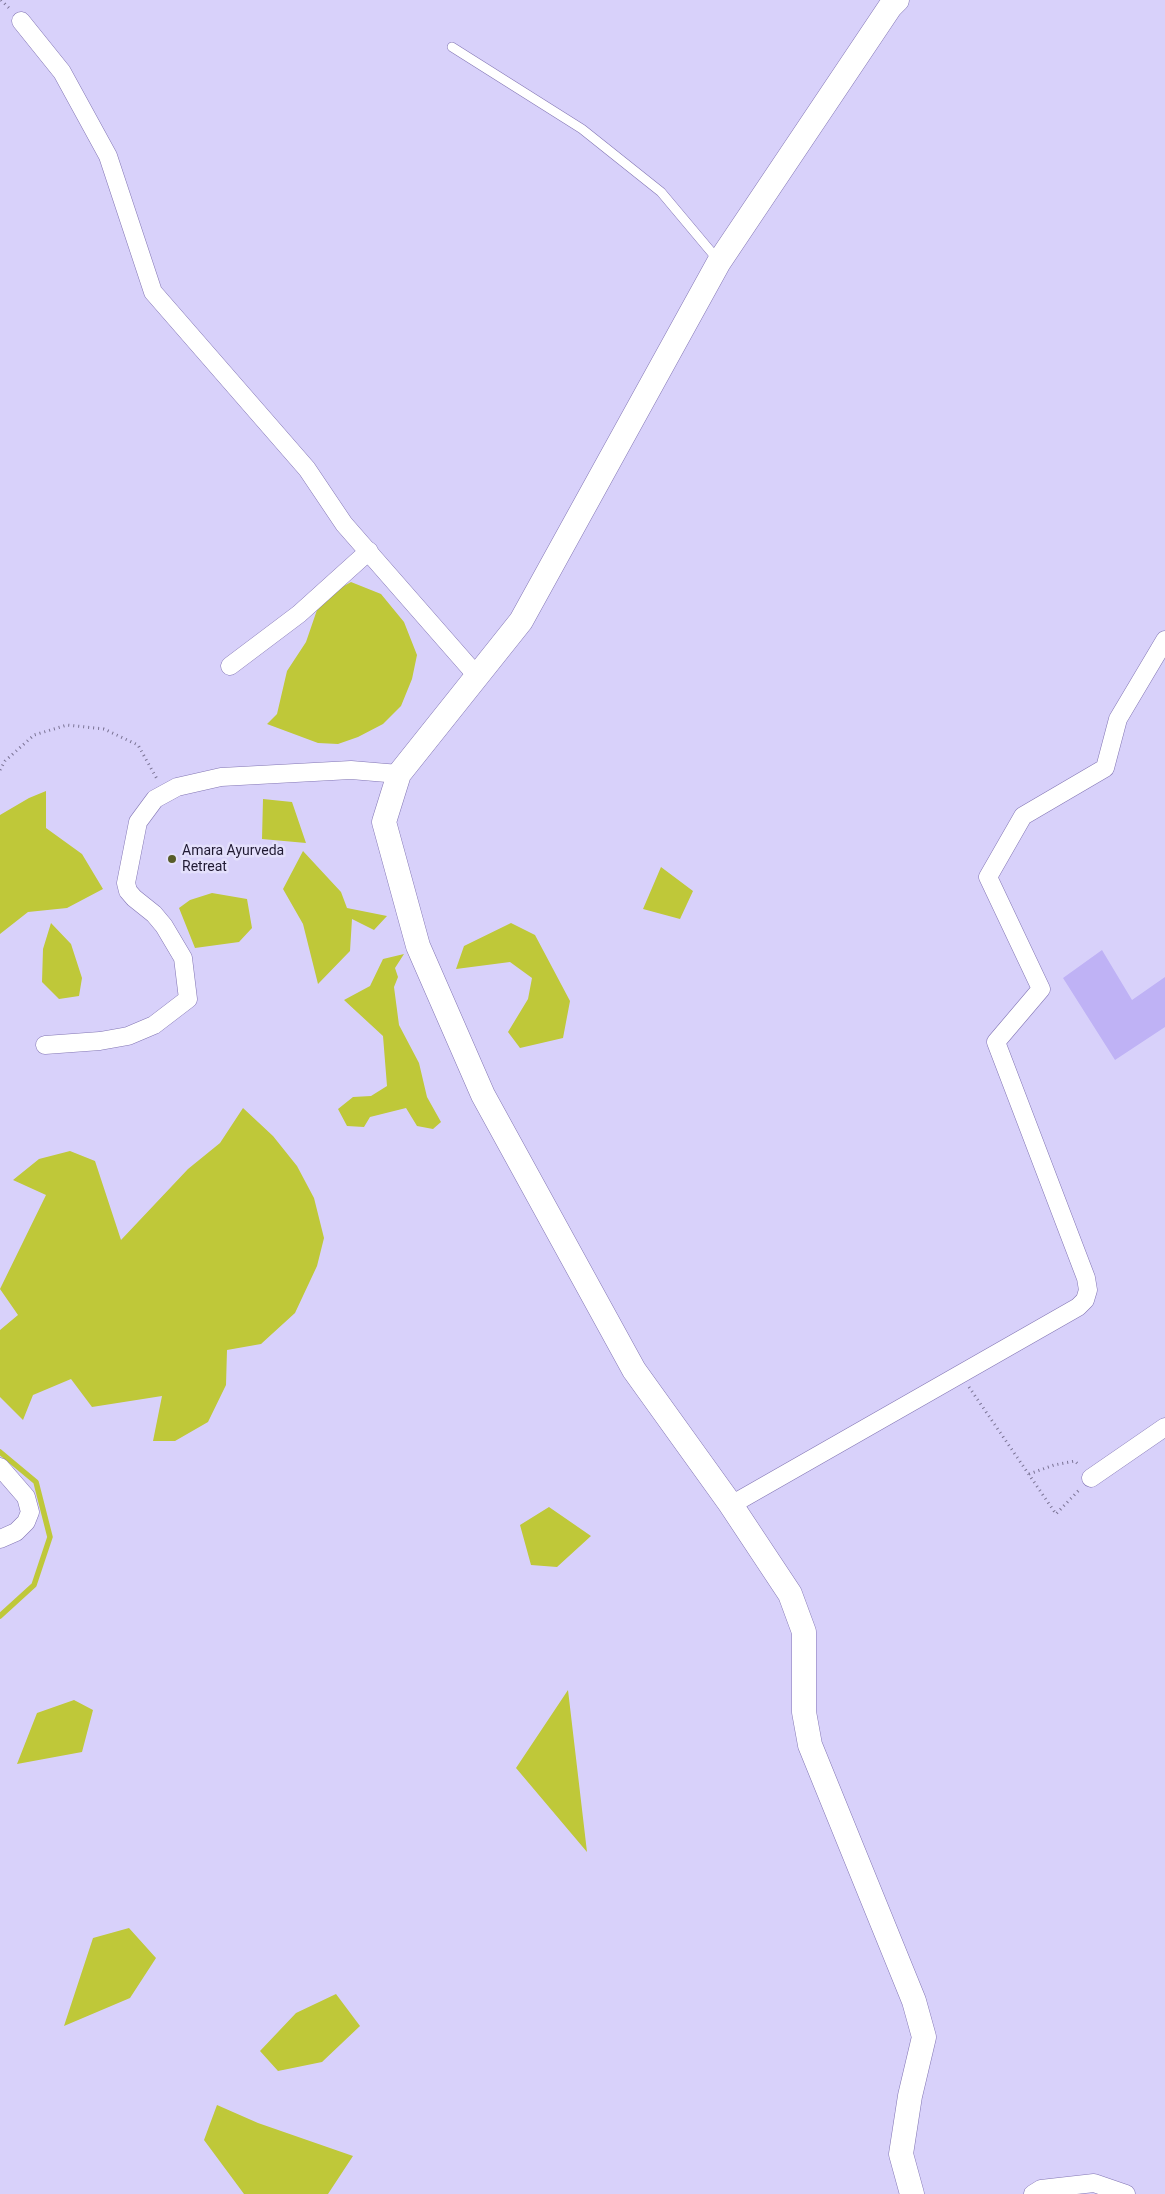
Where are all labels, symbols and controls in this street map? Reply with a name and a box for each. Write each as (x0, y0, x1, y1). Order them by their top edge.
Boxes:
place label: Amara Ayurveda Retreat (182, 843, 284, 876)
marker: Amara Ayurveda Retreat (166, 853, 178, 865)

